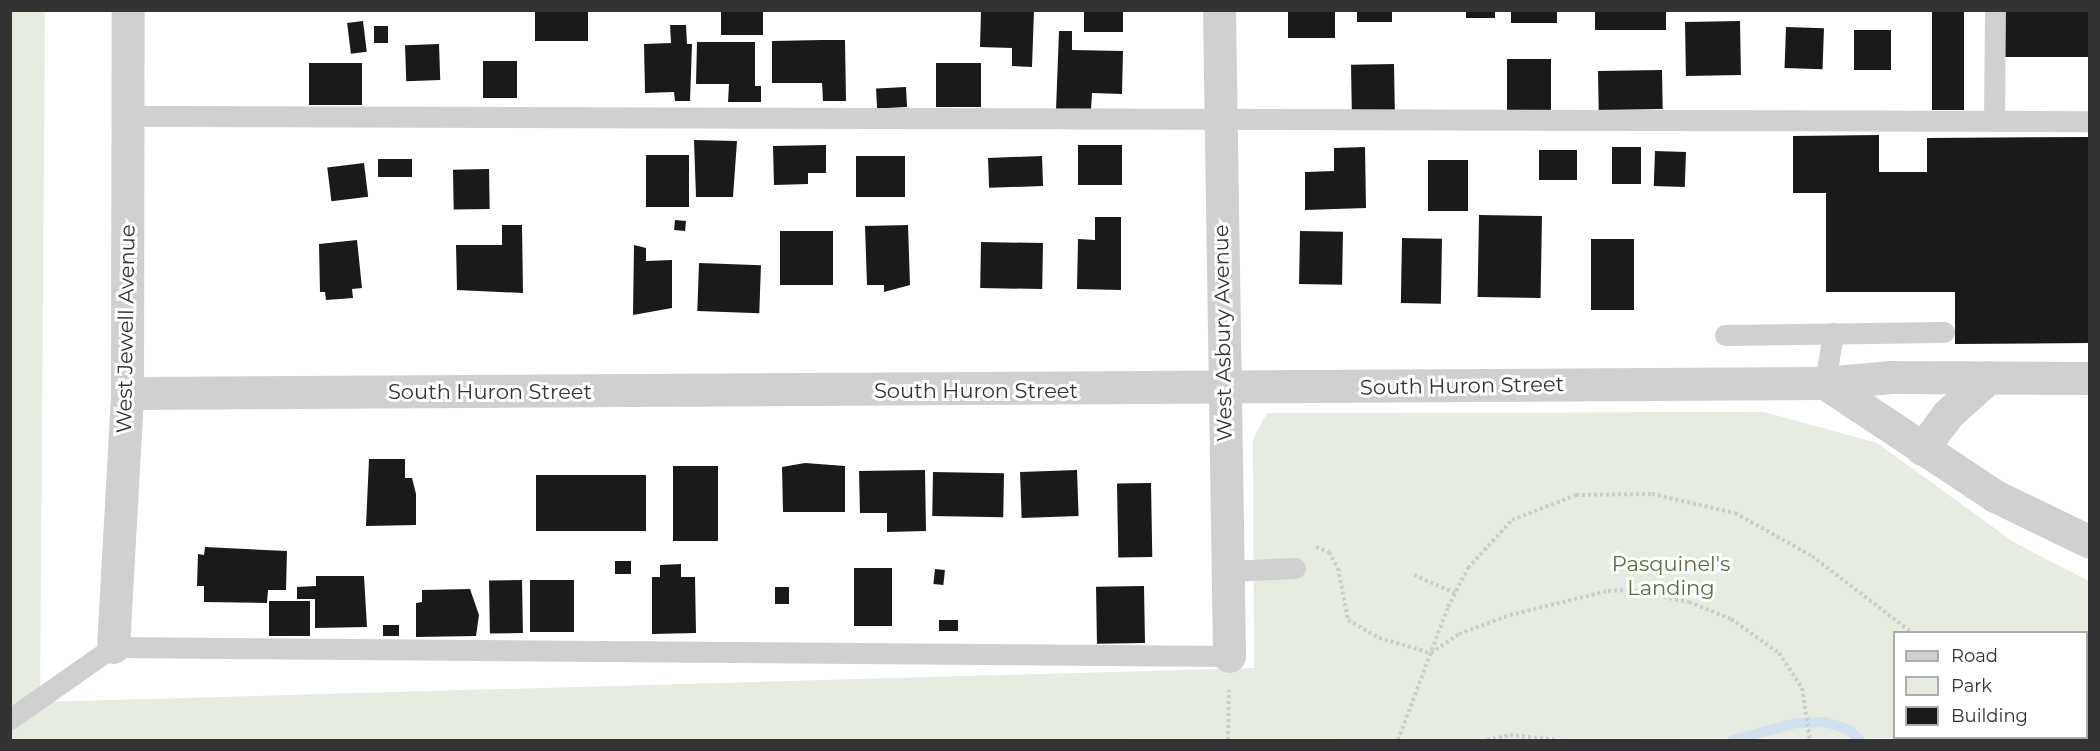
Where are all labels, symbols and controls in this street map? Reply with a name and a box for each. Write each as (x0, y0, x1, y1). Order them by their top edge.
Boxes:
street label: West Jewell Avenue (112, 224, 140, 434)
street label: West Asbury Avenue (1209, 224, 1237, 442)
street label: South Huron Street (1360, 372, 1564, 400)
street label: South Huron Street (874, 378, 1078, 404)
street label: South Huron Street (388, 379, 592, 405)
park label: Pasquinel's Landing (1612, 551, 1730, 601)
legend (1893, 631, 2088, 739)
text: Road (1951, 645, 1998, 667)
text: Park (1951, 675, 1992, 697)
text: Building (1951, 705, 2028, 727)

